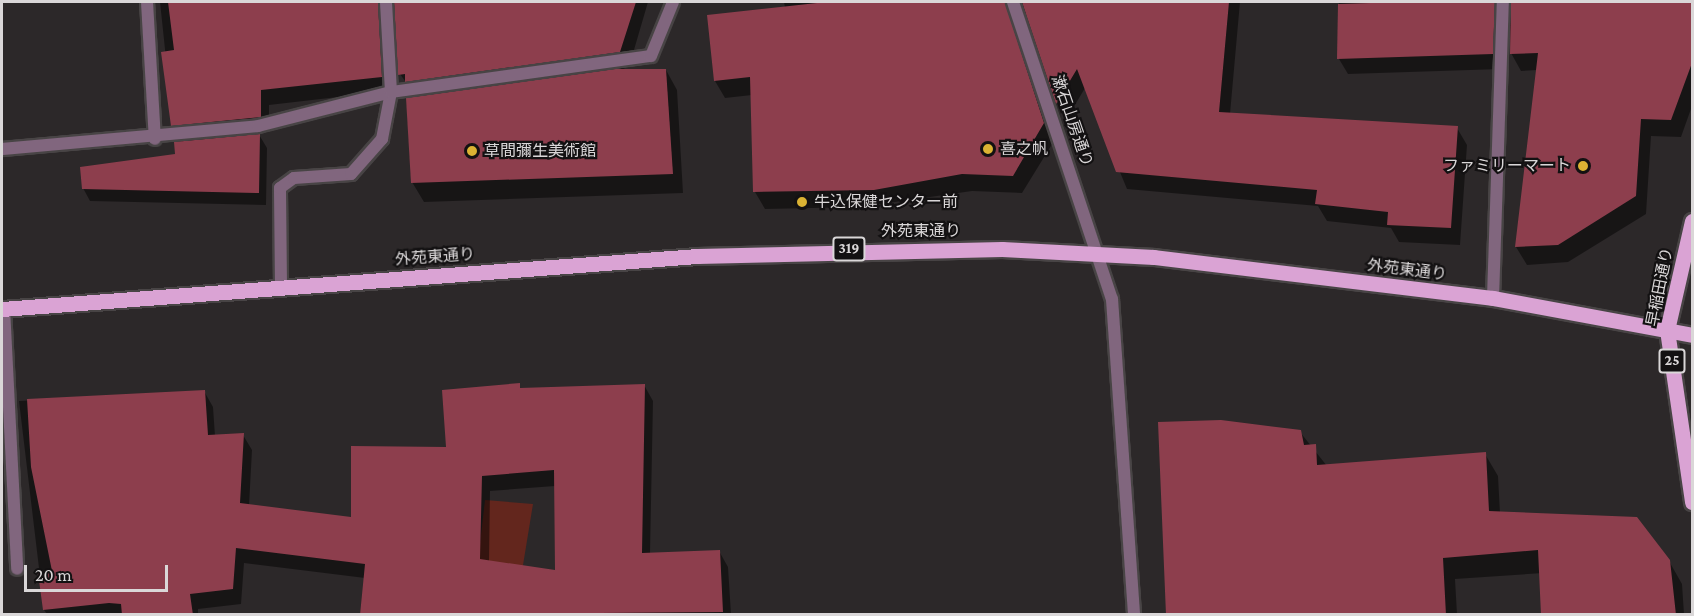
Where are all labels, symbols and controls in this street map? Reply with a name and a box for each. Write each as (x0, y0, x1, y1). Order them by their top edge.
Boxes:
street label: 漱石山房通り (1047, 72, 1097, 170)
place label: 喜之帆 (1000, 139, 1048, 159)
place label: 草間彌生美術館 (484, 141, 596, 161)
marker: 喜之帆 (981, 142, 995, 156)
marker: 草間彌生美術館 (465, 144, 479, 158)
place label: ファミリーマート (1443, 156, 1571, 176)
marker: ファミリーマート (1576, 159, 1590, 173)
place label: 牛込保健センター前 (814, 192, 958, 212)
marker: 牛込保健センター前 (795, 195, 809, 209)
street label: 外苑東通り (881, 221, 961, 241)
road number: 319 (831, 237, 867, 261)
street label: 外苑東通り (394, 245, 476, 269)
street label: 早稲田通り (1643, 246, 1677, 328)
street label: 外苑東通り (1366, 256, 1448, 284)
road number: 25 (1658, 349, 1686, 373)
scale bar (27, 553, 171, 591)
text: 20 m (35, 565, 72, 585)

